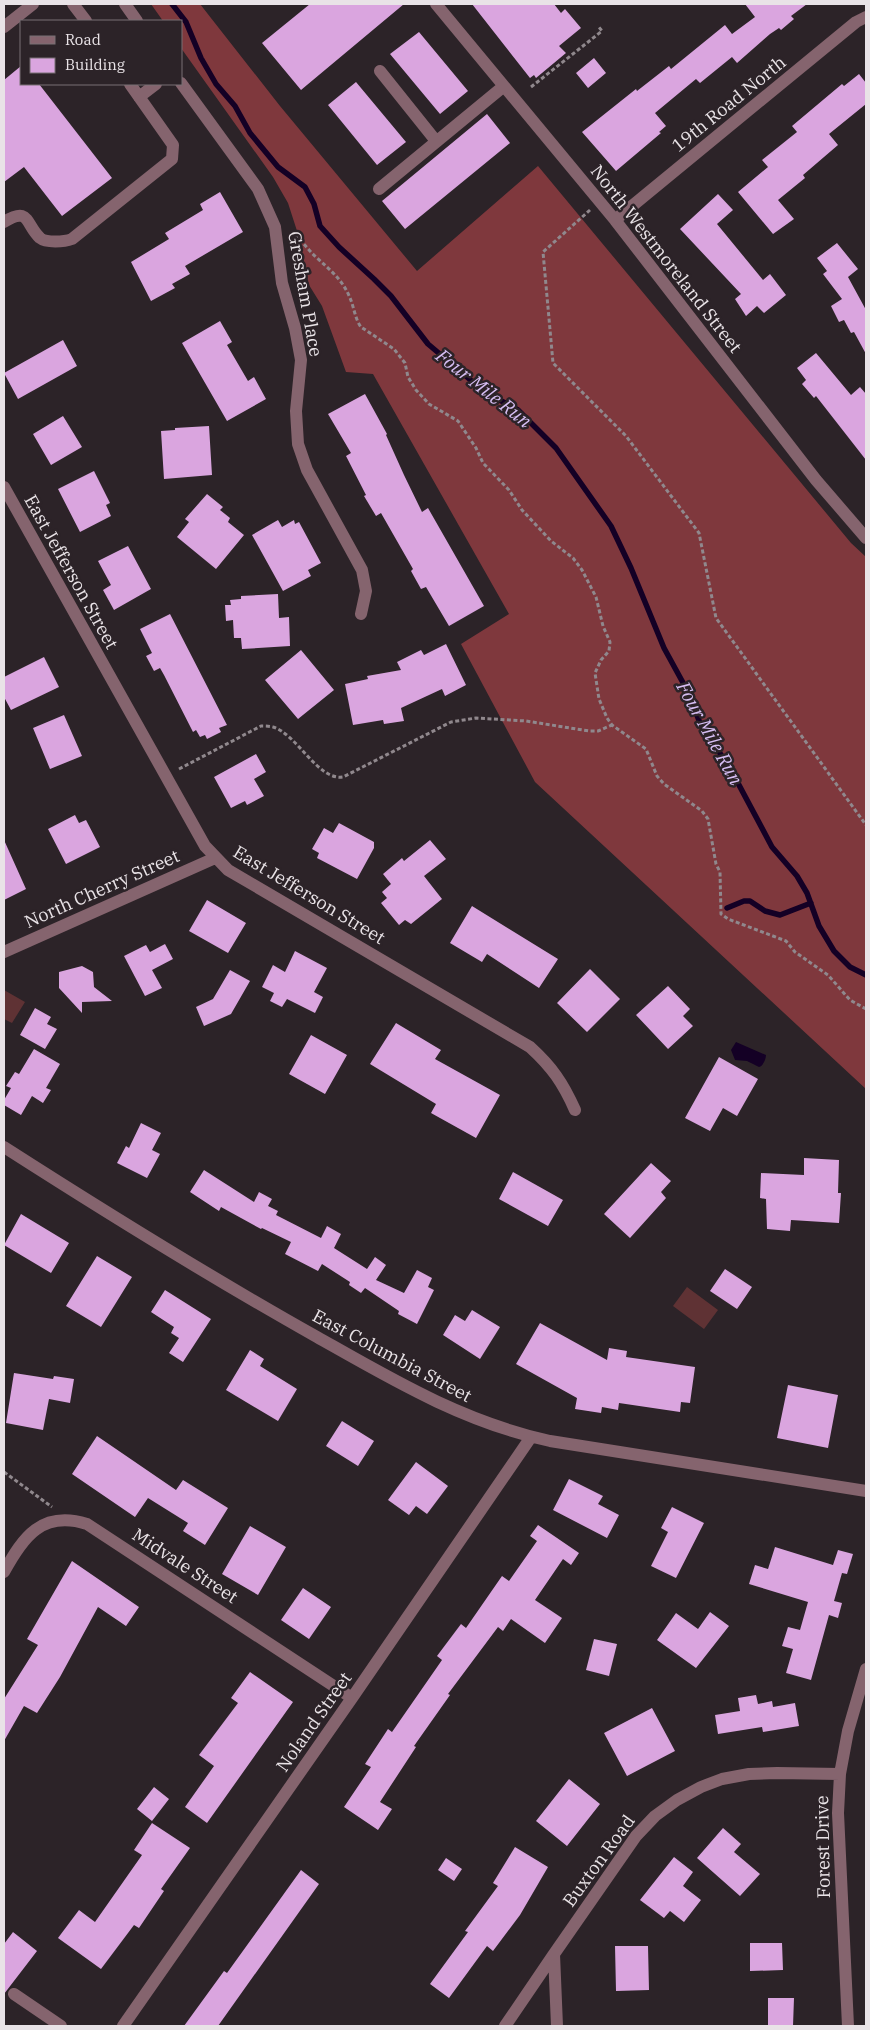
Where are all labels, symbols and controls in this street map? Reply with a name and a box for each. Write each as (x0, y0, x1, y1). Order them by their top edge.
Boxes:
legend (20, 20, 182, 85)
text: Road (65, 30, 101, 49)
street label: 19th Road North (667, 51, 790, 157)
text: Building (65, 55, 125, 74)
street label: North Westmoreland Street (586, 160, 747, 357)
street label: Gresham Place (283, 229, 328, 358)
water label: Four Mile Run (431, 343, 537, 433)
street label: East Jefferson Street (19, 490, 123, 653)
water label: Four Mile Run (671, 676, 748, 789)
street label: East Jefferson Street (229, 840, 389, 949)
street label: North Cherry Street (21, 844, 183, 933)
street label: East Columbia Street (309, 1304, 476, 1407)
street label: Midvale Street (128, 1523, 242, 1608)
street label: Noland Street (271, 1667, 356, 1776)
street label: Forest Drive (810, 1795, 835, 1899)
street label: Buxton Road (557, 1810, 640, 1911)

